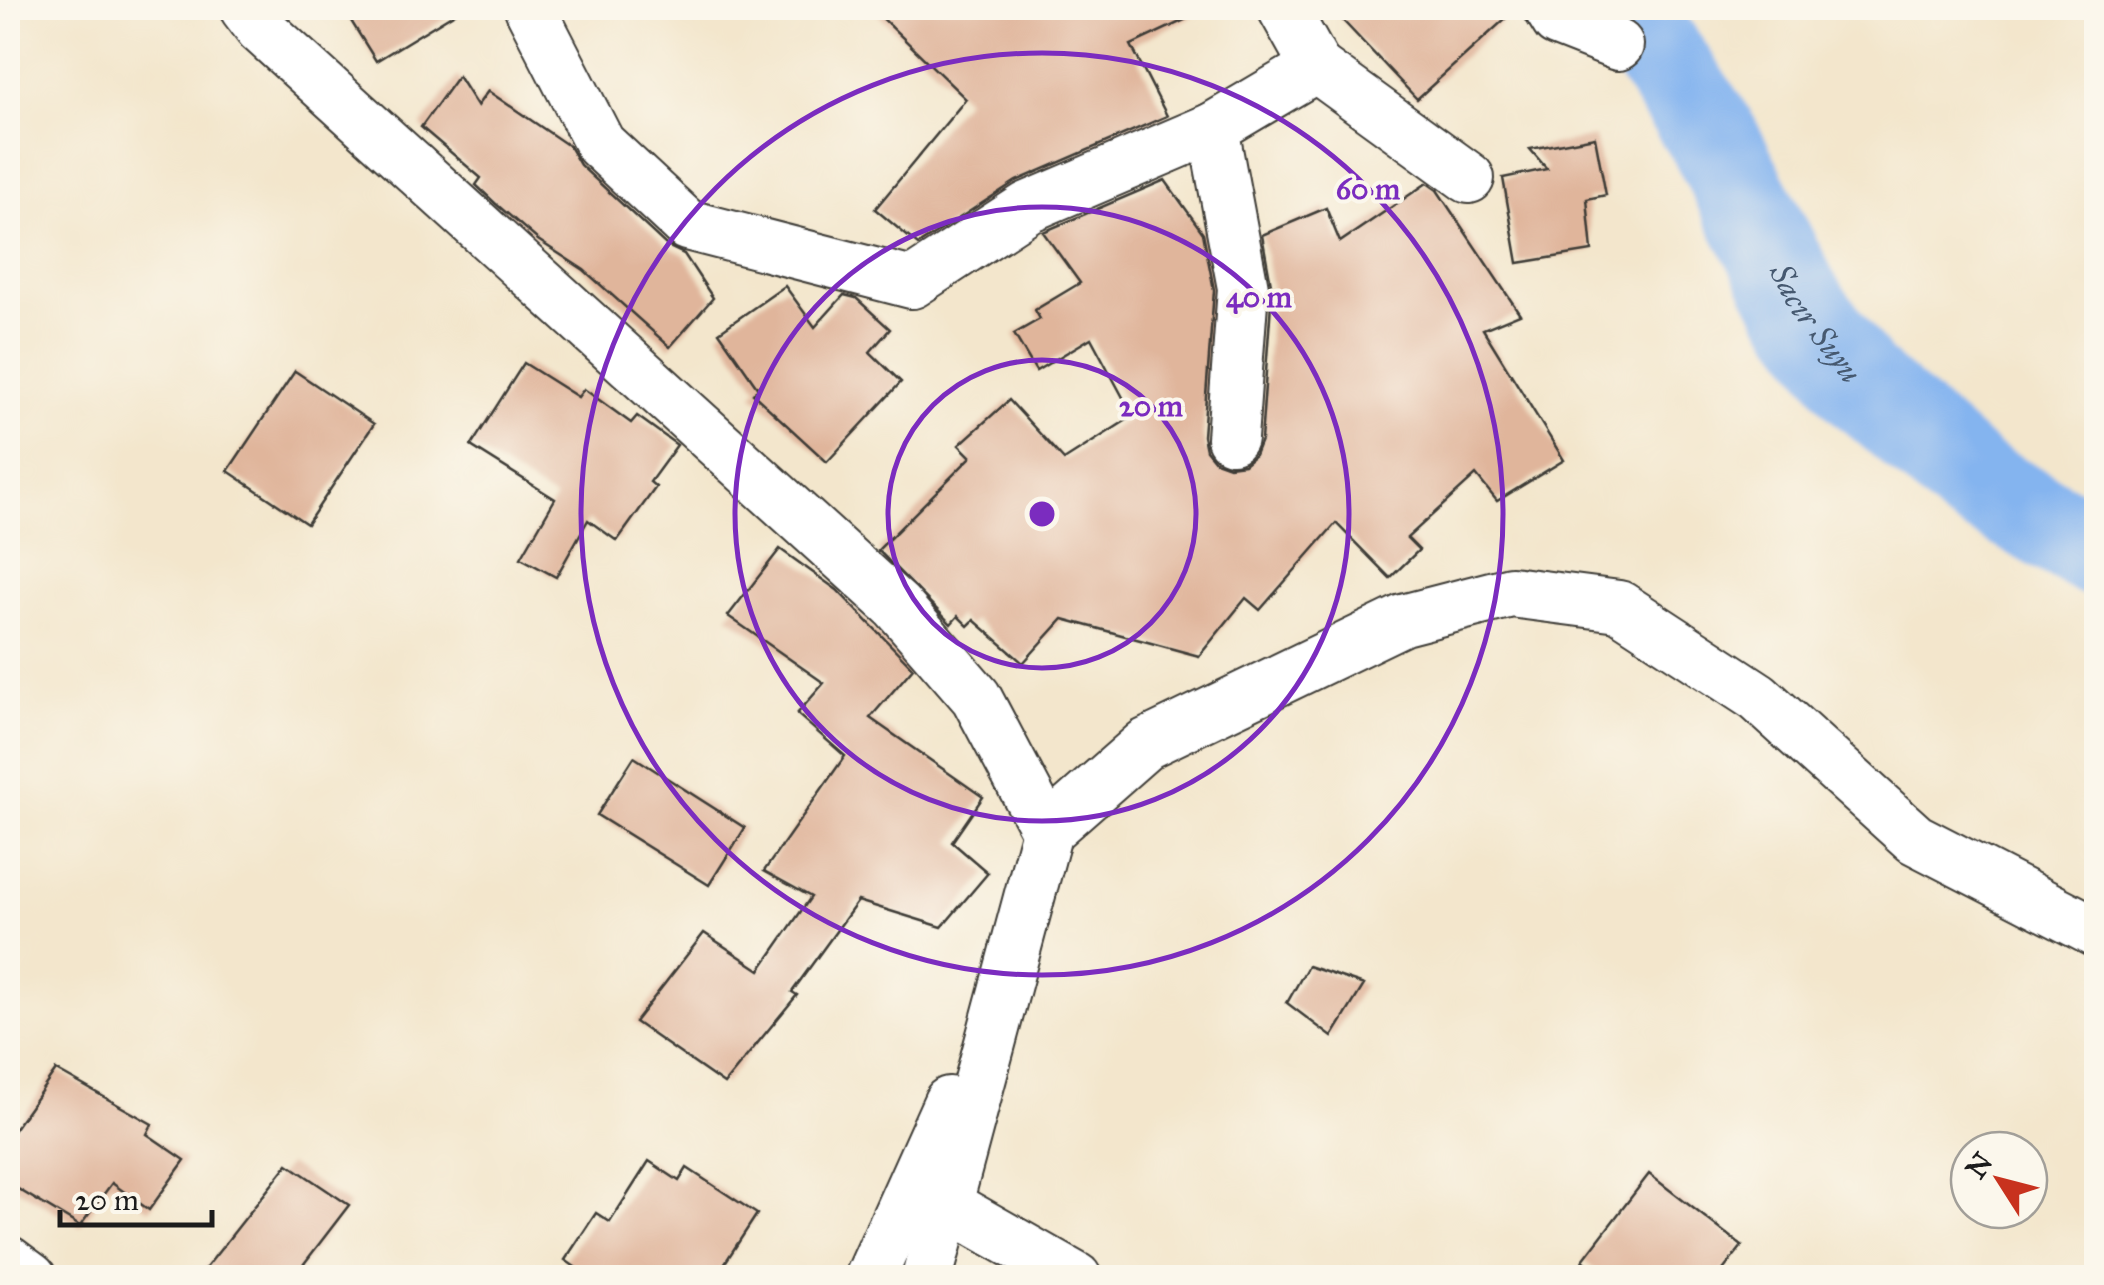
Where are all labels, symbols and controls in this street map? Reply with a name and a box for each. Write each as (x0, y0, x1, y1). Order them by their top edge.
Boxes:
text: 60 m (1336, 171, 1401, 207)
water label: Sacır Suyu (1761, 256, 1871, 391)
text: 40 m (1226, 279, 1293, 315)
text: 20 m (1119, 388, 1184, 424)
centre of rings (1024, 496, 1060, 532)
north arrow (1949, 1130, 2049, 1230)
text: N (1958, 1146, 2000, 1185)
scale bar (60, 1165, 212, 1227)
text: 20 m (75, 1182, 139, 1218)

